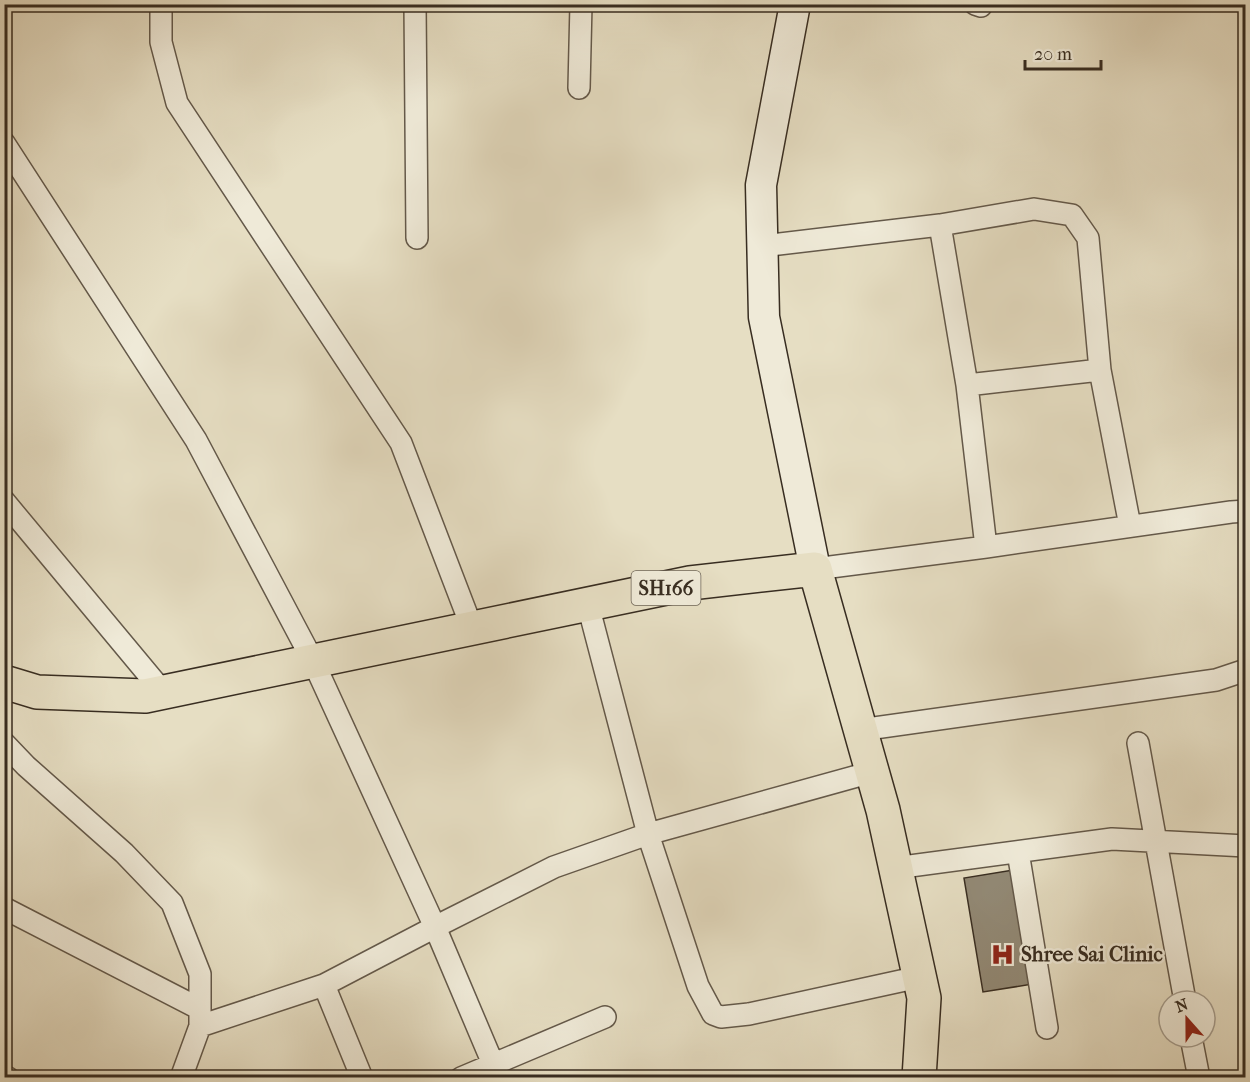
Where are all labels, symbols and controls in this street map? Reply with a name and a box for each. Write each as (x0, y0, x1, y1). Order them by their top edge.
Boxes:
scale bar (1025, 33, 1102, 71)
text: 20 m (1034, 44, 1072, 65)
road number: SH166 (632, 571, 700, 605)
hospital icon: Shree Sai Clinic (990, 941, 1016, 967)
place label: Shree Sai Clinic (1021, 942, 1163, 966)
north arrow (1157, 989, 1217, 1049)
text: N (1173, 994, 1192, 1017)

